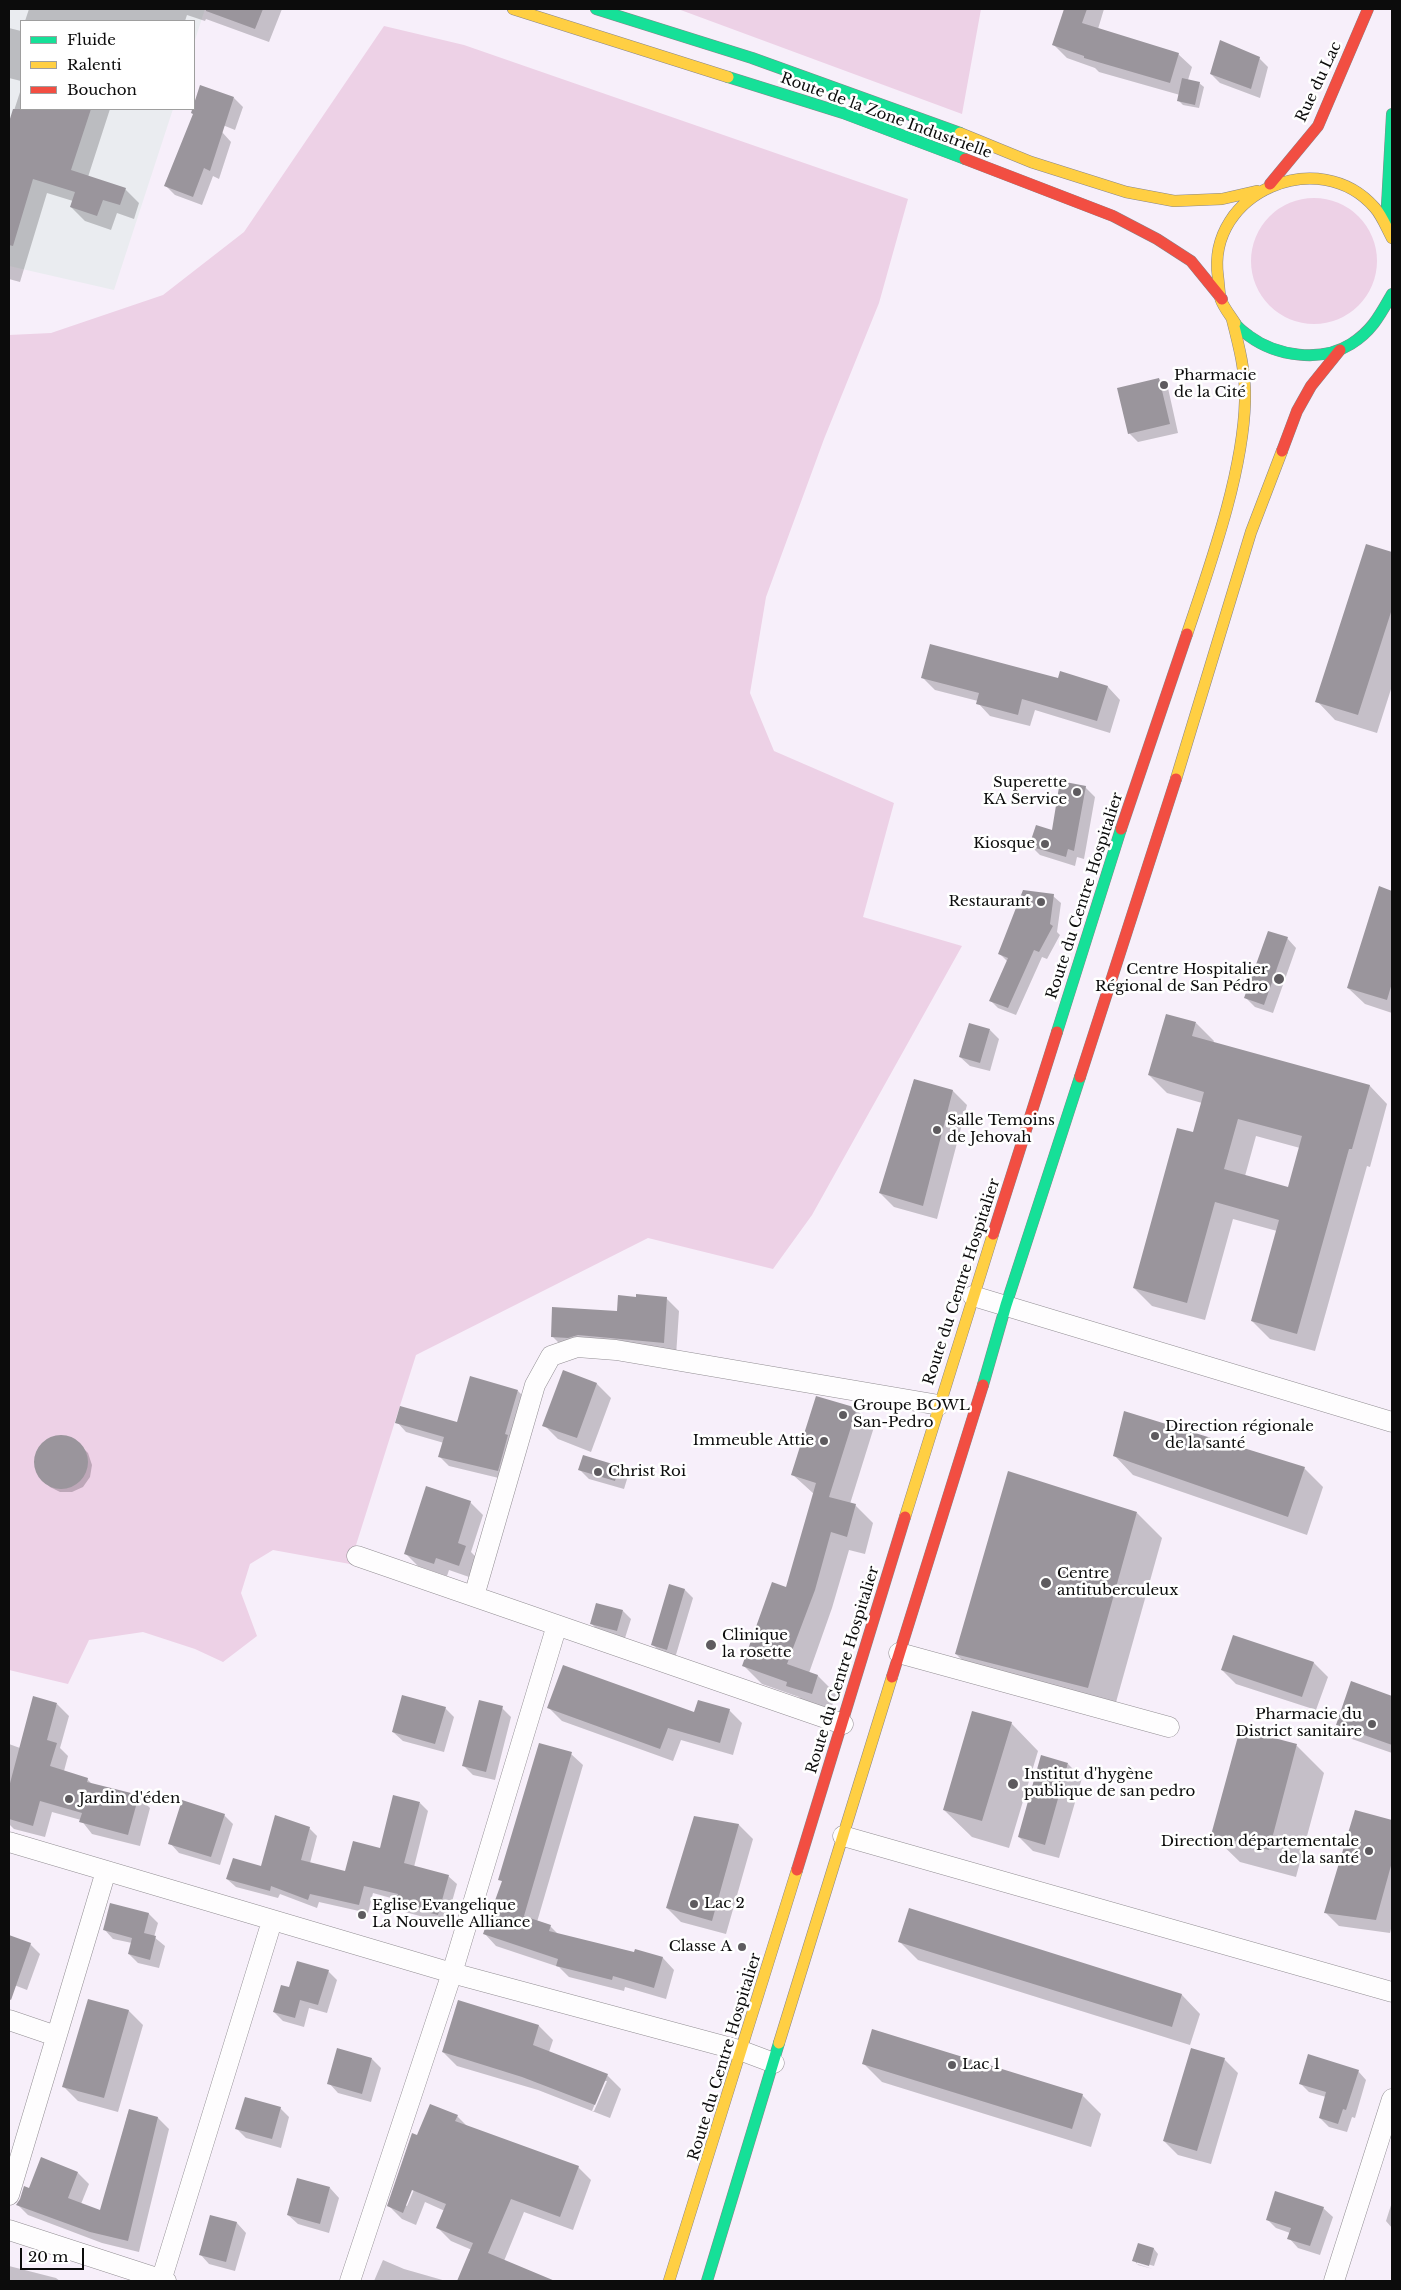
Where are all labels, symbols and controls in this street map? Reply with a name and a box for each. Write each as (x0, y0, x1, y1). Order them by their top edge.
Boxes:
legend (20, 20, 195, 110)
text: Fluide (67, 30, 116, 49)
street label: Rue du Lac (1293, 39, 1345, 125)
text: Ralenti (67, 55, 122, 74)
street label: Route de la Zone Industrielle (778, 69, 994, 163)
text: Bouchon (67, 80, 137, 99)
place label: Pharmacie de la Cité (1174, 367, 1256, 402)
marker: Pharmacie de la Cité (1158, 379, 1170, 391)
place label: Superette KA Service (983, 774, 1067, 809)
marker: Superette KA Service (1071, 786, 1083, 798)
street label: Route du Centre Hospitalier (1043, 790, 1127, 1002)
place label: Kiosque (973, 835, 1035, 853)
marker: Kiosque (1039, 838, 1051, 850)
place label: Restaurant (948, 893, 1031, 911)
marker: Restaurant (1035, 896, 1047, 908)
place label: Centre Hospitalier Régional de San Pédro (1095, 961, 1268, 996)
marker: Centre Hospitalier Régional de San Pédro (1272, 972, 1286, 986)
place label: Salle Temoins de Jehovah (947, 1112, 1055, 1147)
marker: Salle Temoins de Jehovah (931, 1124, 943, 1136)
street label: Route du Centre Hospitalier (920, 1176, 1004, 1388)
place label: Groupe BOWL San-Pedro (853, 1397, 970, 1432)
marker: Groupe BOWL San-Pedro (837, 1409, 849, 1421)
place label: Direction régionale de la santé (1165, 1418, 1314, 1453)
marker: Direction régionale de la santé (1149, 1430, 1161, 1442)
place label: Immeuble Attie (693, 1432, 814, 1450)
marker: Immeuble Attie (818, 1435, 830, 1447)
place label: Christ Roi (608, 1463, 686, 1481)
marker: Christ Roi (592, 1466, 604, 1478)
street label: Route du Centre Hospitalier (803, 1564, 883, 1776)
place label: Centre antituberculeux (1057, 1565, 1178, 1600)
marker: Centre antituberculeux (1039, 1576, 1053, 1590)
place label: Clinique la rosette (722, 1627, 792, 1662)
marker: Clinique la rosette (704, 1638, 718, 1652)
place label: Pharmacie du District sanitaire (1236, 1706, 1362, 1741)
marker: Pharmacie du District sanitaire (1366, 1718, 1378, 1730)
place label: Institut d'hygène publique de san pedro (1024, 1766, 1195, 1801)
marker: Institut d'hygène publique de san pedro (1006, 1777, 1020, 1791)
place label: Jardin d'éden (79, 1790, 180, 1808)
marker: Jardin d'éden (63, 1793, 75, 1805)
place label: Direction départementale de la santé (1161, 1833, 1359, 1868)
marker: Direction départementale de la santé (1363, 1845, 1375, 1857)
place label: Lac 2 (704, 1895, 745, 1913)
place label: Eglise Evangelique La Nouvelle Alliance (372, 1897, 530, 1932)
marker: Lac 2 (688, 1898, 700, 1910)
marker: Eglise Evangelique La Nouvelle Alliance (356, 1909, 368, 1921)
place label: Classe A (669, 1938, 732, 1956)
marker: Classe A (736, 1941, 748, 1953)
street label: Route du Centre Hospitalier (685, 1951, 765, 2163)
place label: Lac 1 (962, 2056, 1000, 2074)
marker: Lac 1 (946, 2059, 958, 2071)
scale bar (22, 2238, 86, 2270)
text: 20 m (28, 2247, 68, 2266)

